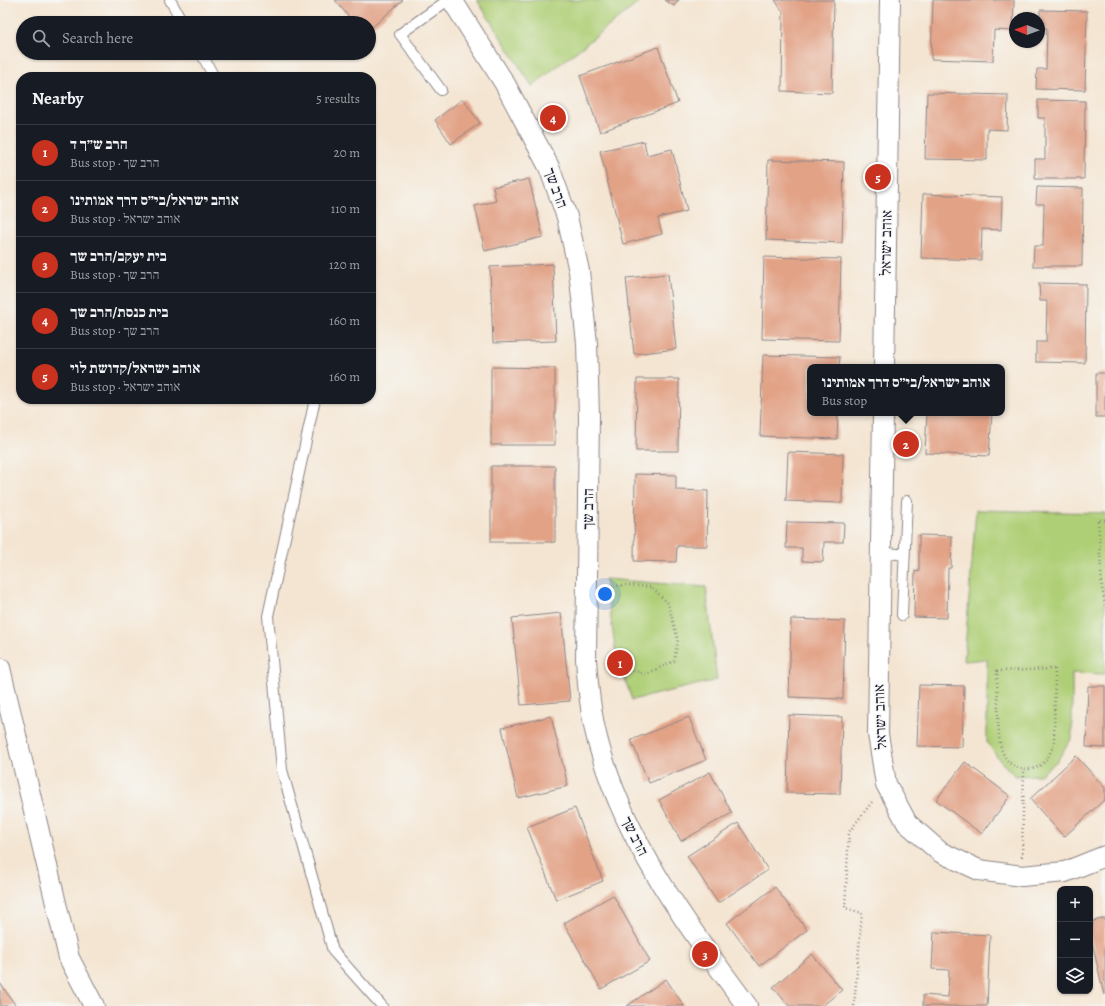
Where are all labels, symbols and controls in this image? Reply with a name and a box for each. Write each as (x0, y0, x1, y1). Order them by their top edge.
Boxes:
north arrow (1009, 12, 1045, 48)
search box (16, 16, 376, 60)
icon: search (30, 27, 52, 49)
text: Search here (62, 28, 133, 48)
text: Nearby (32, 87, 83, 110)
text: 5 results (316, 90, 360, 107)
pin: 4 (540, 103, 566, 133)
text: הרב ש״ך ד (70, 134, 128, 154)
text: 1 (43, 144, 47, 161)
text: 20 m (334, 144, 360, 161)
text: Bus stop · הרב שך (70, 154, 159, 171)
pin: 5 (865, 162, 891, 192)
street label: הרב שך (539, 165, 573, 211)
text: אוהב ישראל/בי״ס דרך אמותינו (70, 190, 239, 210)
text: 2 (42, 200, 48, 217)
text: 110 m (331, 200, 360, 217)
text: Bus stop · אוהב ישראל (70, 210, 180, 227)
street label: אוהב ישראל (875, 210, 897, 276)
text: בית יעקב/הרב שך (70, 246, 167, 266)
text: 3 (42, 256, 48, 273)
text: 120 m (329, 256, 360, 273)
text: Bus stop · הרב שך (70, 266, 159, 283)
text: בית כנסת/הרב שך (70, 302, 169, 322)
text: 4 (42, 312, 48, 329)
text: 160 m (329, 312, 360, 329)
text: Bus stop · הרב שך (70, 322, 159, 339)
text: אוהב ישראל/קדושת לוי (70, 358, 200, 378)
popup (807, 364, 1005, 416)
text: 5 (42, 368, 48, 385)
text: 160 m (329, 368, 360, 385)
text: אוהב ישראל/בי״ס דרך אמותינו (822, 372, 990, 392)
text: Bus stop · אוהב ישראל (70, 378, 180, 395)
text: Bus stop (822, 392, 867, 409)
pin: 2 (893, 429, 919, 459)
street label: הרב שך (578, 488, 598, 530)
your location (595, 584, 615, 604)
pin: 1 (607, 648, 633, 678)
street label: אוהב ישראל (869, 684, 891, 750)
street label: הרב שך (617, 813, 653, 859)
map controls (1057, 886, 1093, 994)
button: + (1057, 886, 1093, 922)
button: − (1057, 922, 1093, 958)
pin: 3 (692, 939, 718, 969)
button: layers (1057, 958, 1093, 994)

